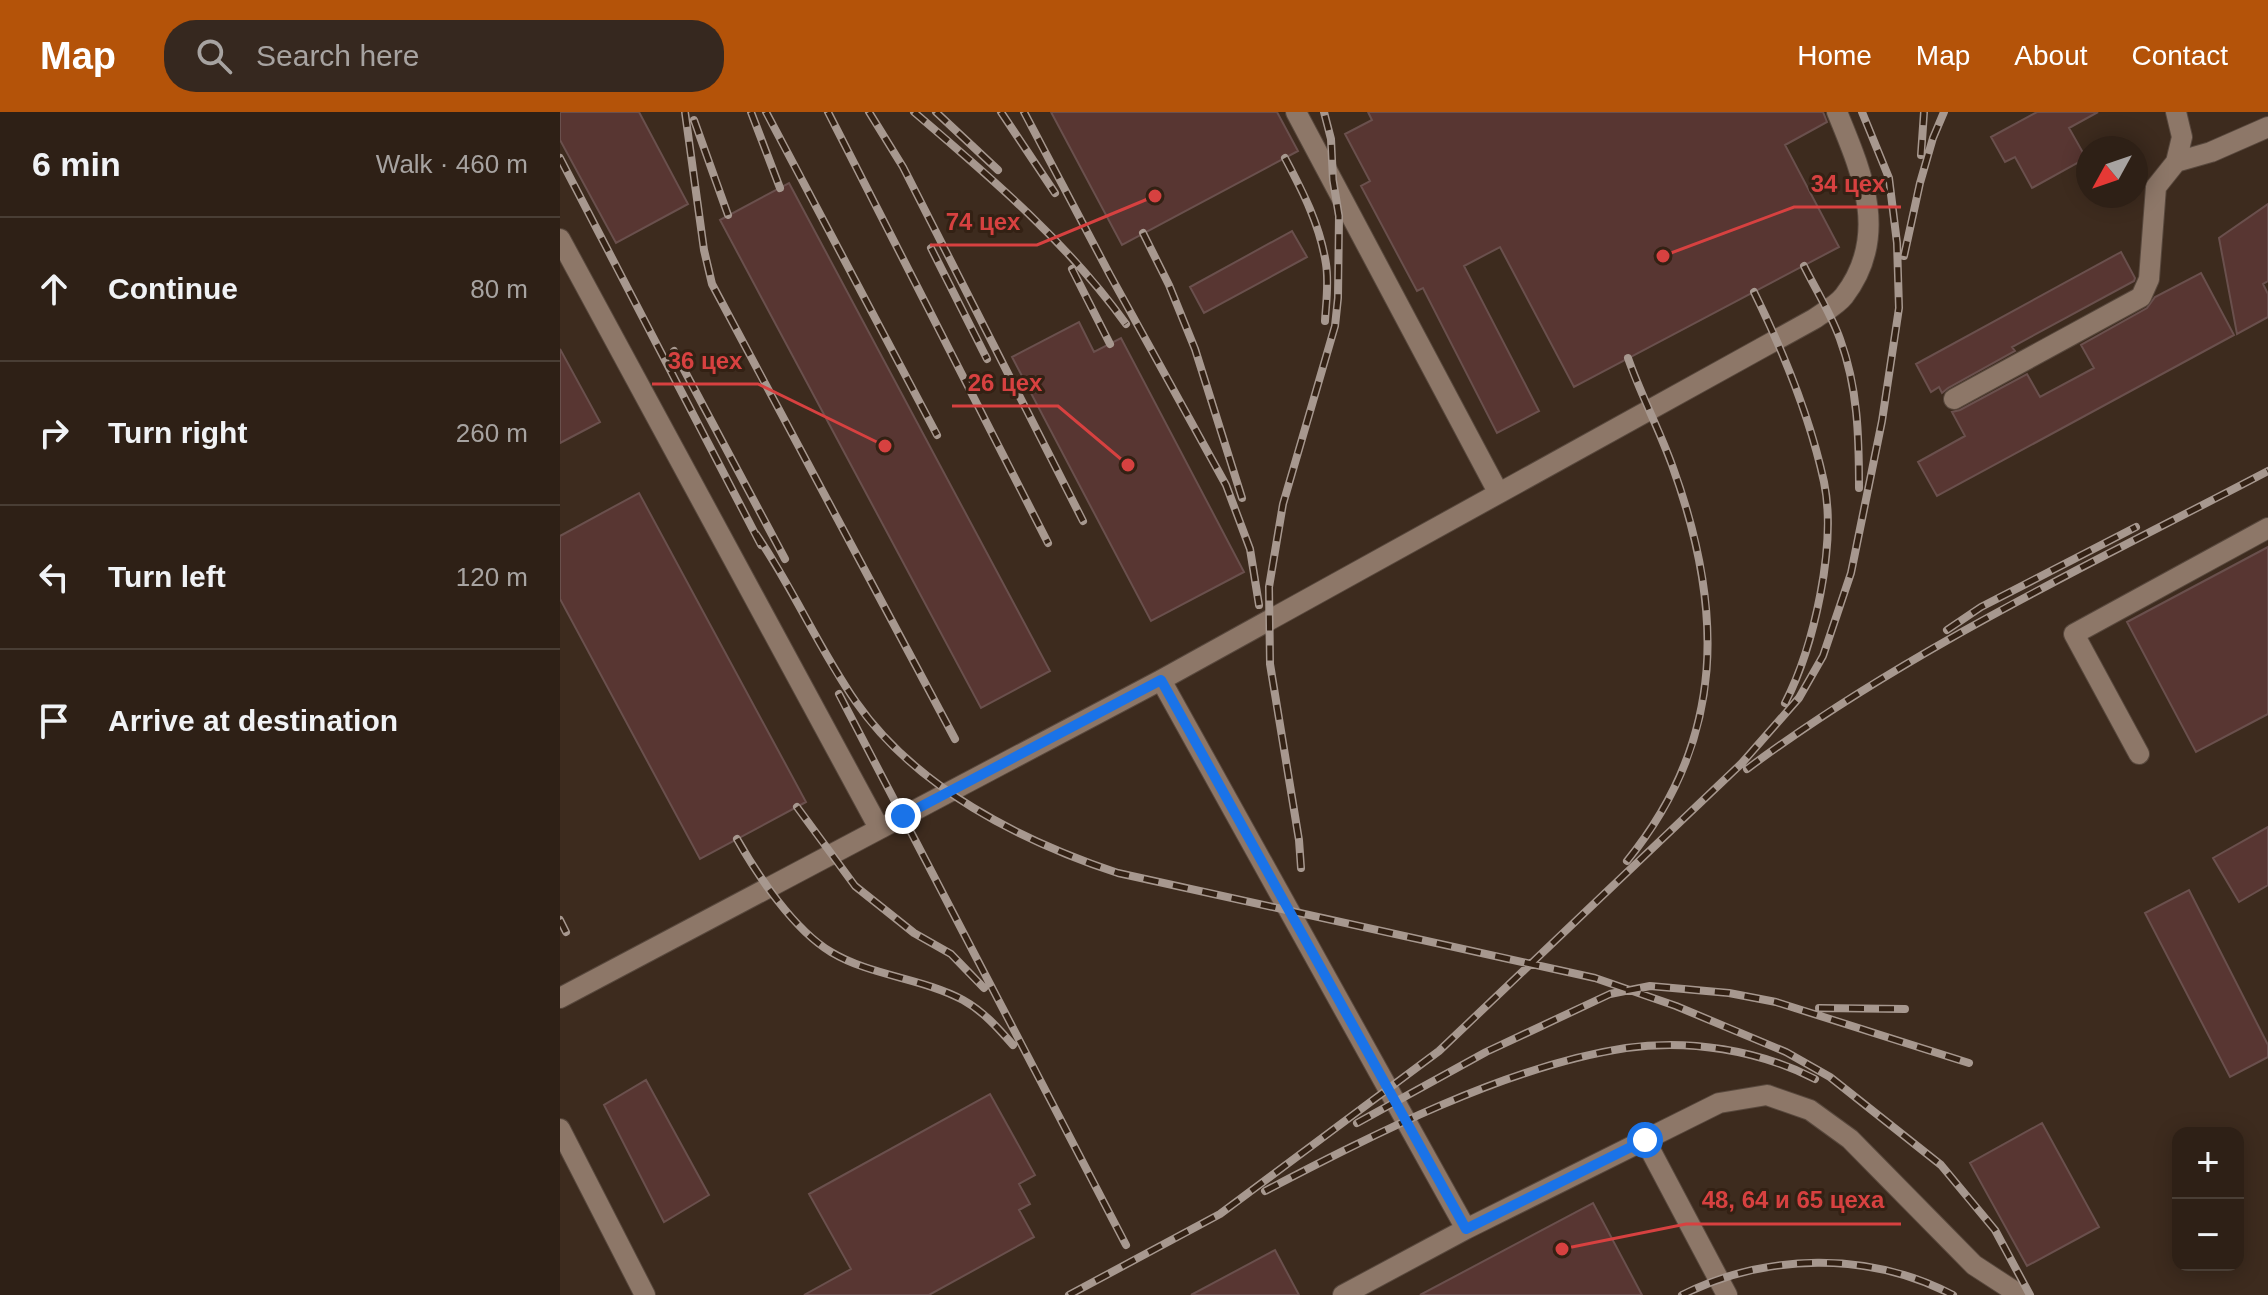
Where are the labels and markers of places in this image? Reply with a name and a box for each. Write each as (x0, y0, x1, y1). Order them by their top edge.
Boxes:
callout: 34 цех (1794, 159, 1901, 207)
callout: 74 цех (930, 197, 1037, 245)
callout: 36 цех (652, 336, 758, 384)
callout: 26 цех (952, 358, 1058, 406)
callout: 48, 64 и 65 цеха (1686, 1176, 1901, 1224)

